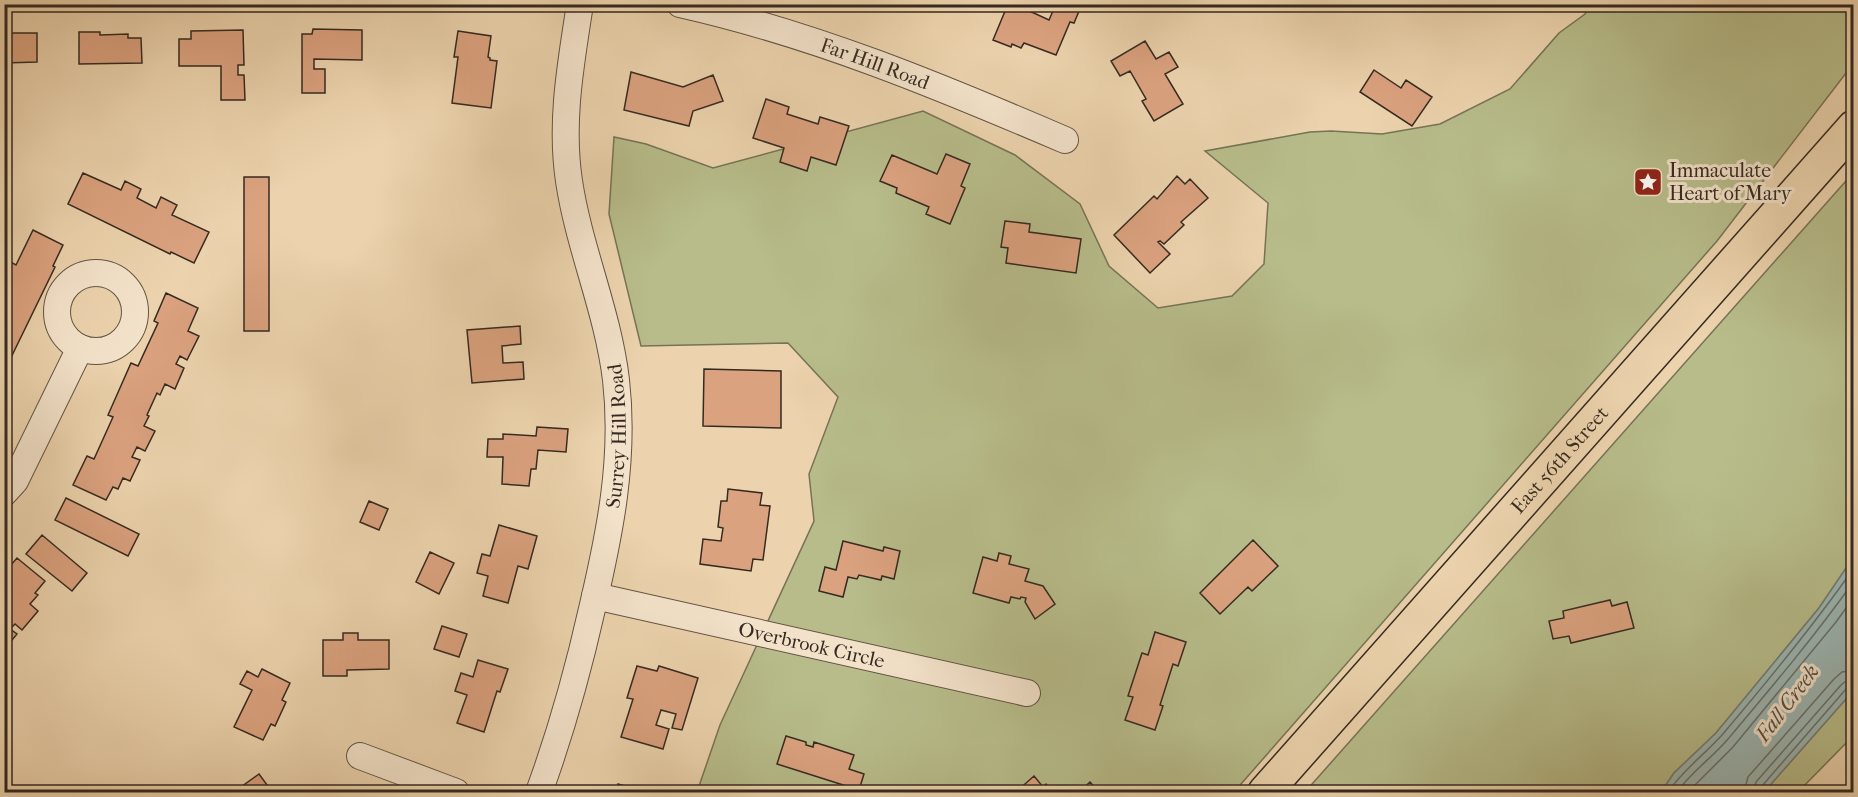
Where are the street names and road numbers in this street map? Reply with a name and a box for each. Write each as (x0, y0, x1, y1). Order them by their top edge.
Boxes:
street label: Far Hill Road (818, 33, 934, 94)
street label: Surrey Hill Road (601, 361, 630, 510)
street label: East 56th Street (1506, 401, 1613, 518)
street label: Overbrook Circle (736, 617, 887, 672)

